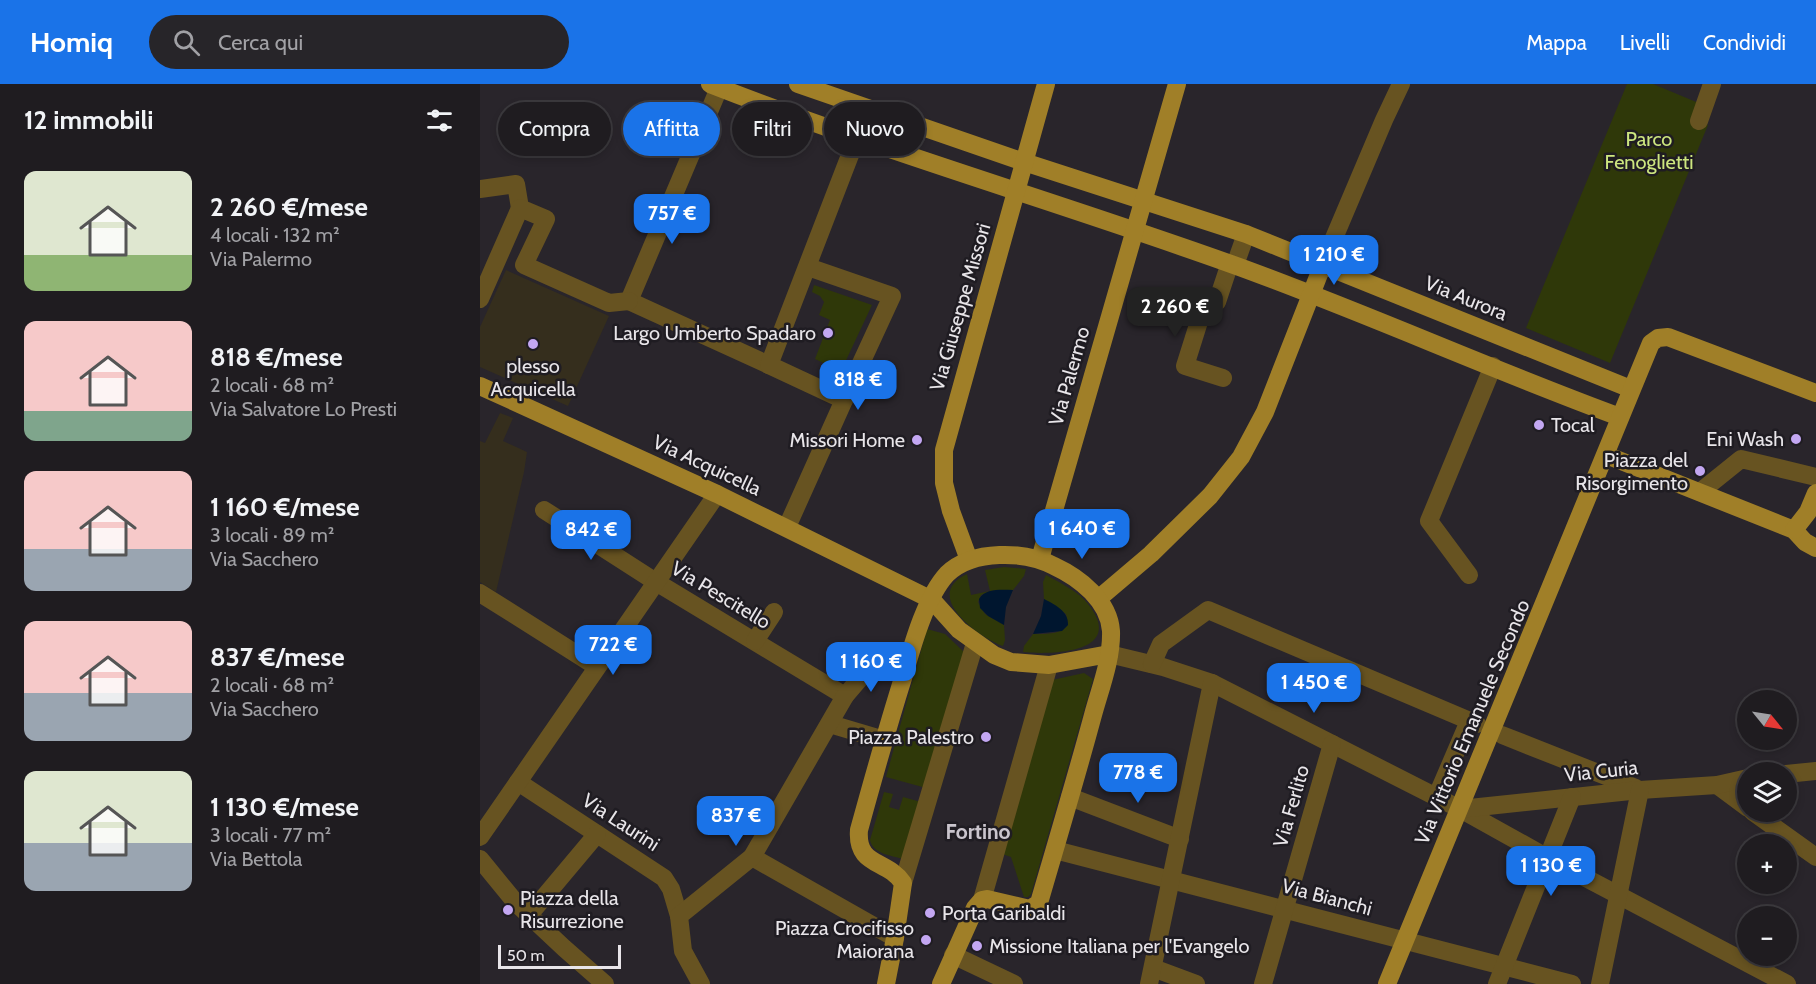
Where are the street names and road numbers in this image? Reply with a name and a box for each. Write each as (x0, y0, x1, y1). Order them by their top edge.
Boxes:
street label: Via Giuseppe Missori (925, 220, 995, 394)
street label: Via Aurora (1421, 271, 1511, 326)
street label: Via Palermo (1043, 324, 1095, 428)
street label: Via Acquicella (649, 429, 765, 501)
street label: Via Pescitello (667, 556, 775, 634)
street label: Via Vittorio Emanuele Secondo (1409, 596, 1535, 848)
street label: Via Curia (1563, 755, 1639, 787)
street label: Via Ferlito (1268, 762, 1314, 850)
street label: Via Laurini (578, 788, 664, 856)
street label: Via Bianchi (1279, 873, 1375, 921)

